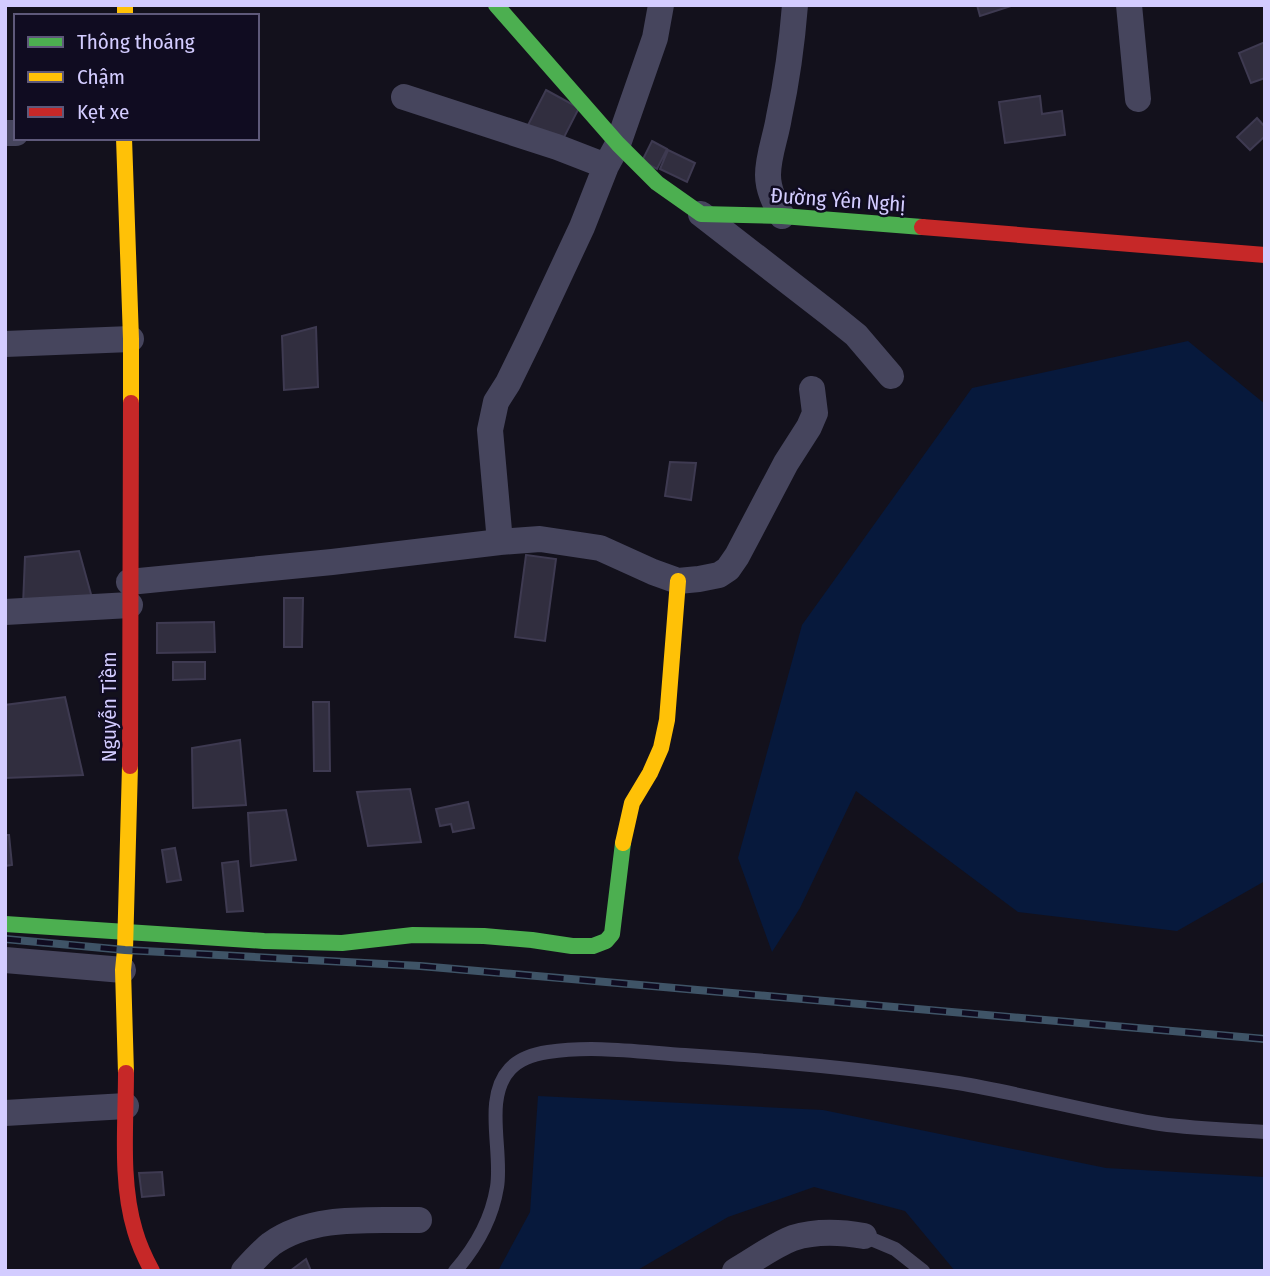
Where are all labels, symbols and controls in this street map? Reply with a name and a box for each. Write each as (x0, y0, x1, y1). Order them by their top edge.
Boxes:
legend (14, 14, 259, 140)
text: Thông thoáng (77, 29, 195, 55)
text: Chậm (77, 64, 125, 90)
text: Kẹt xe (77, 99, 129, 125)
street label: Đường Yên Nghị (770, 182, 906, 218)
street label: Nguyễn Tiềm (96, 652, 122, 762)

